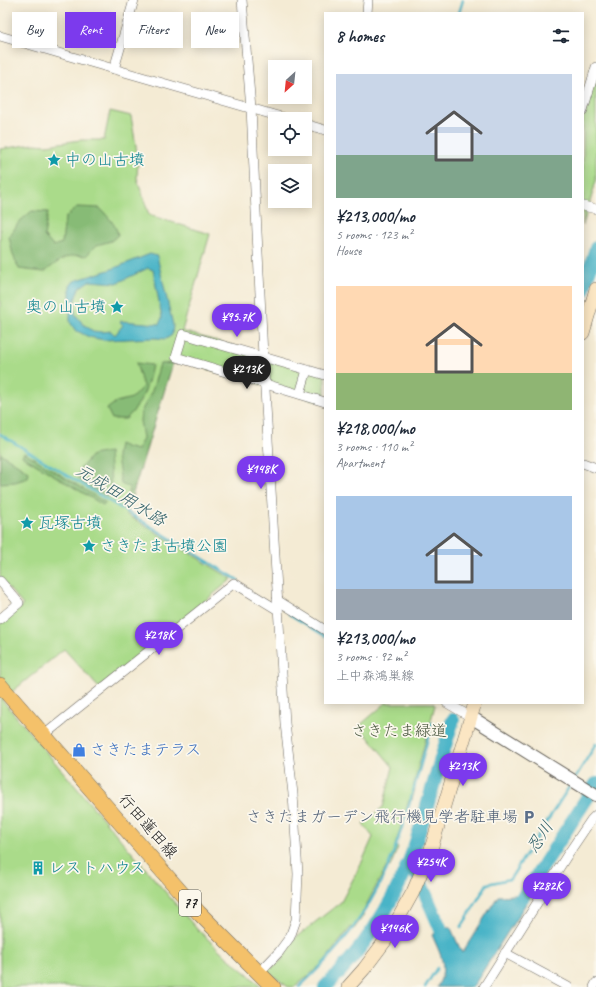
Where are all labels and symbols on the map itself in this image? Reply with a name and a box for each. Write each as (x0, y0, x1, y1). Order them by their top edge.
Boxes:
north arrow (268, 60, 312, 104)
place label: 中の山古墳 (65, 150, 145, 170)
place icon: 中の山古墳 (46, 152, 62, 168)
place label: 奥の山古墳 (26, 297, 106, 317)
place icon: 奥の山古墳 (109, 299, 125, 315)
pin: ¥95.7K (204, 304, 270, 338)
pin: ¥213K (219, 356, 275, 390)
pin: ¥148K (233, 456, 289, 490)
water label: 元成田用水路 (72, 459, 171, 531)
place label: 瓦塚古墳 (38, 513, 102, 533)
place icon: 瓦塚古墳 (19, 515, 35, 531)
place label: さきたま古墳公園 (100, 536, 228, 556)
place icon: さきたま古墳公園 (81, 538, 97, 554)
pin: ¥218K (131, 622, 187, 656)
park label: さきたま緑道 (351, 721, 447, 741)
place label: さきたまテラス (90, 740, 201, 760)
shop icon: さきたまテラス (71, 742, 87, 758)
pin: ¥213K (435, 753, 491, 787)
street label: 行田蓮田線 (114, 789, 182, 863)
place label: さきたまガーデン飛行機見学者駐車場 (246, 807, 518, 827)
parking icon: さきたまガーデン飛行機見学者駐車場 (521, 809, 537, 825)
water label: 忍川 (522, 817, 558, 857)
pin: ¥254K (403, 849, 459, 883)
place label: レストハウス (49, 858, 145, 878)
building icon: レストハウス (30, 860, 46, 876)
pin: ¥282K (519, 873, 575, 907)
road number: 77 (179, 890, 201, 916)
pin: ¥146K (367, 915, 423, 949)

